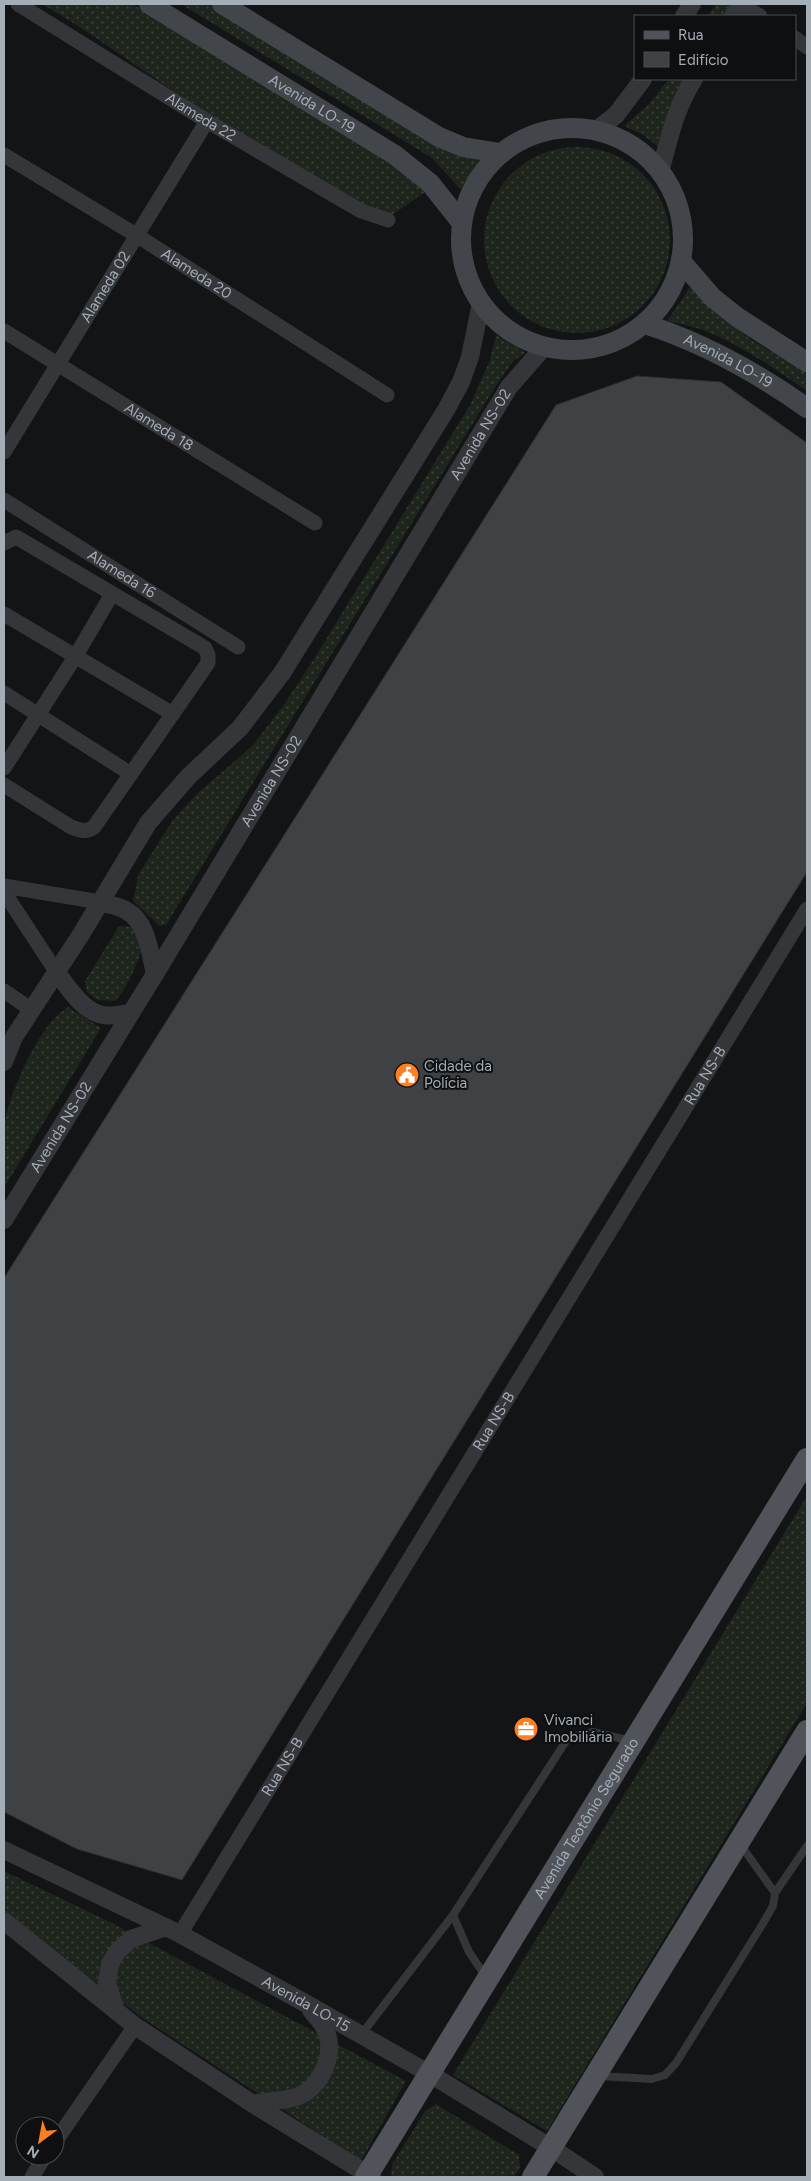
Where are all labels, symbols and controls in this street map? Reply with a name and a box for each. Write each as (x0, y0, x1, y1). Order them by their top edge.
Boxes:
legend (634, 15, 796, 80)
text: Rua (678, 26, 703, 44)
text: Edifício (678, 51, 729, 69)
street label: Avenida LO-19 (265, 71, 358, 137)
street label: Alameda 22 (162, 89, 239, 145)
street label: Alameda 20 (158, 244, 235, 303)
street label: Alameda 02 (77, 248, 134, 326)
street label: Avenida LO-19 (681, 330, 776, 392)
street label: Avenida NS-02 (446, 385, 515, 483)
street label: Alameda 18 (121, 399, 197, 455)
street label: Alameda 16 (84, 546, 160, 602)
street label: Avenida NS-02 (237, 732, 306, 830)
street label: Rua NS-B (680, 1043, 730, 1108)
place label: Cidade da Polícia (424, 1057, 492, 1092)
public building icon: Cidade da Polícia (394, 1062, 420, 1088)
street label: Avenida NS-02 (26, 1079, 96, 1176)
street label: Rua NS-B (469, 1389, 518, 1454)
place label: Vivanci Imobiliária (544, 1711, 612, 1746)
office icon: Vivanci Imobiliária (513, 1716, 539, 1742)
street label: Rua NS-B (258, 1734, 307, 1799)
street label: Avenida Teotônio Segurado (530, 1734, 643, 1902)
street label: Avenida LO-15 (259, 1972, 353, 2036)
north arrow (15, 2116, 65, 2166)
text: N (24, 2142, 42, 2162)

